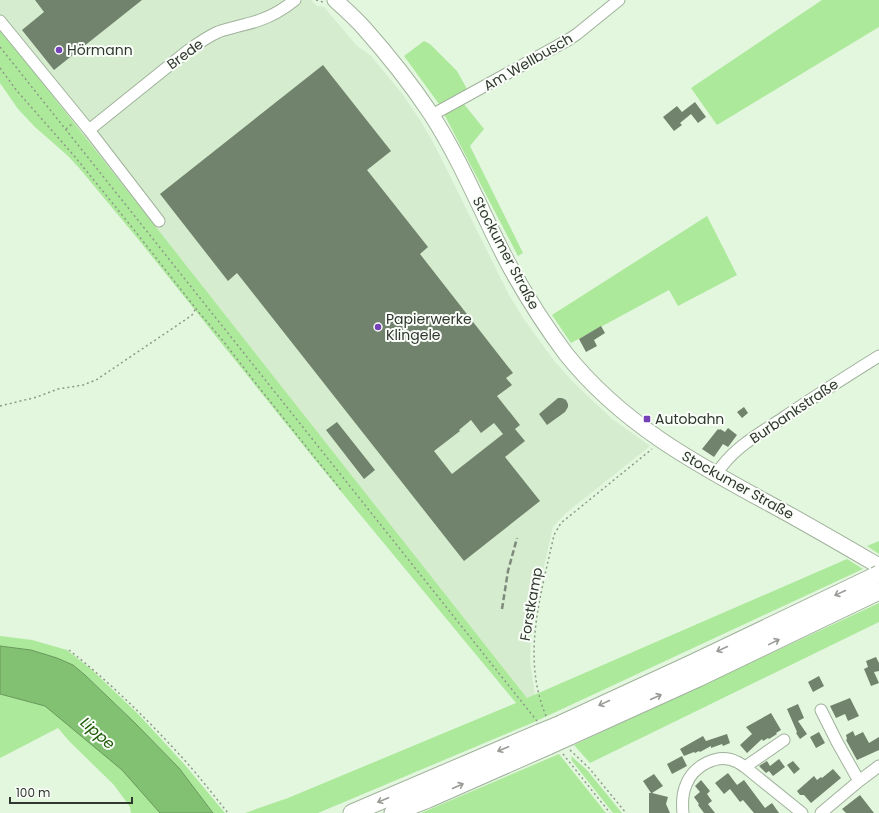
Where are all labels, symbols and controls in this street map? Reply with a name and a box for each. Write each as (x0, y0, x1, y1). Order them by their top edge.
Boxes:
street label: Am Wellbusch (480, 28, 576, 96)
street label: Brede (163, 34, 208, 74)
place label: Hörmann (67, 40, 133, 60)
marker: Hörmann (54, 45, 64, 55)
street label: Stockumer Straße (468, 193, 544, 313)
place label: Papierwerke Klingele (386, 309, 472, 345)
marker: Papierwerke Klingele (373, 322, 383, 332)
street label: Burbankstraße (746, 374, 843, 448)
place label: Autobahn (655, 409, 724, 429)
marker: Autobahn (642, 414, 652, 424)
street label: Stockumer Straße (678, 446, 798, 524)
street label: Forstkamp (515, 566, 547, 642)
one-way arrow (834, 590, 846, 597)
one-way arrow (768, 638, 780, 645)
one-way arrow (717, 646, 729, 653)
one-way arrow (650, 693, 662, 700)
one-way arrow (599, 700, 611, 707)
water label: Lippe (76, 712, 120, 754)
one-way arrow (497, 745, 509, 753)
scale bar (10, 779, 132, 805)
one-way arrow (451, 781, 463, 789)
text: 100 m (16, 784, 50, 801)
one-way arrow (378, 797, 390, 804)

